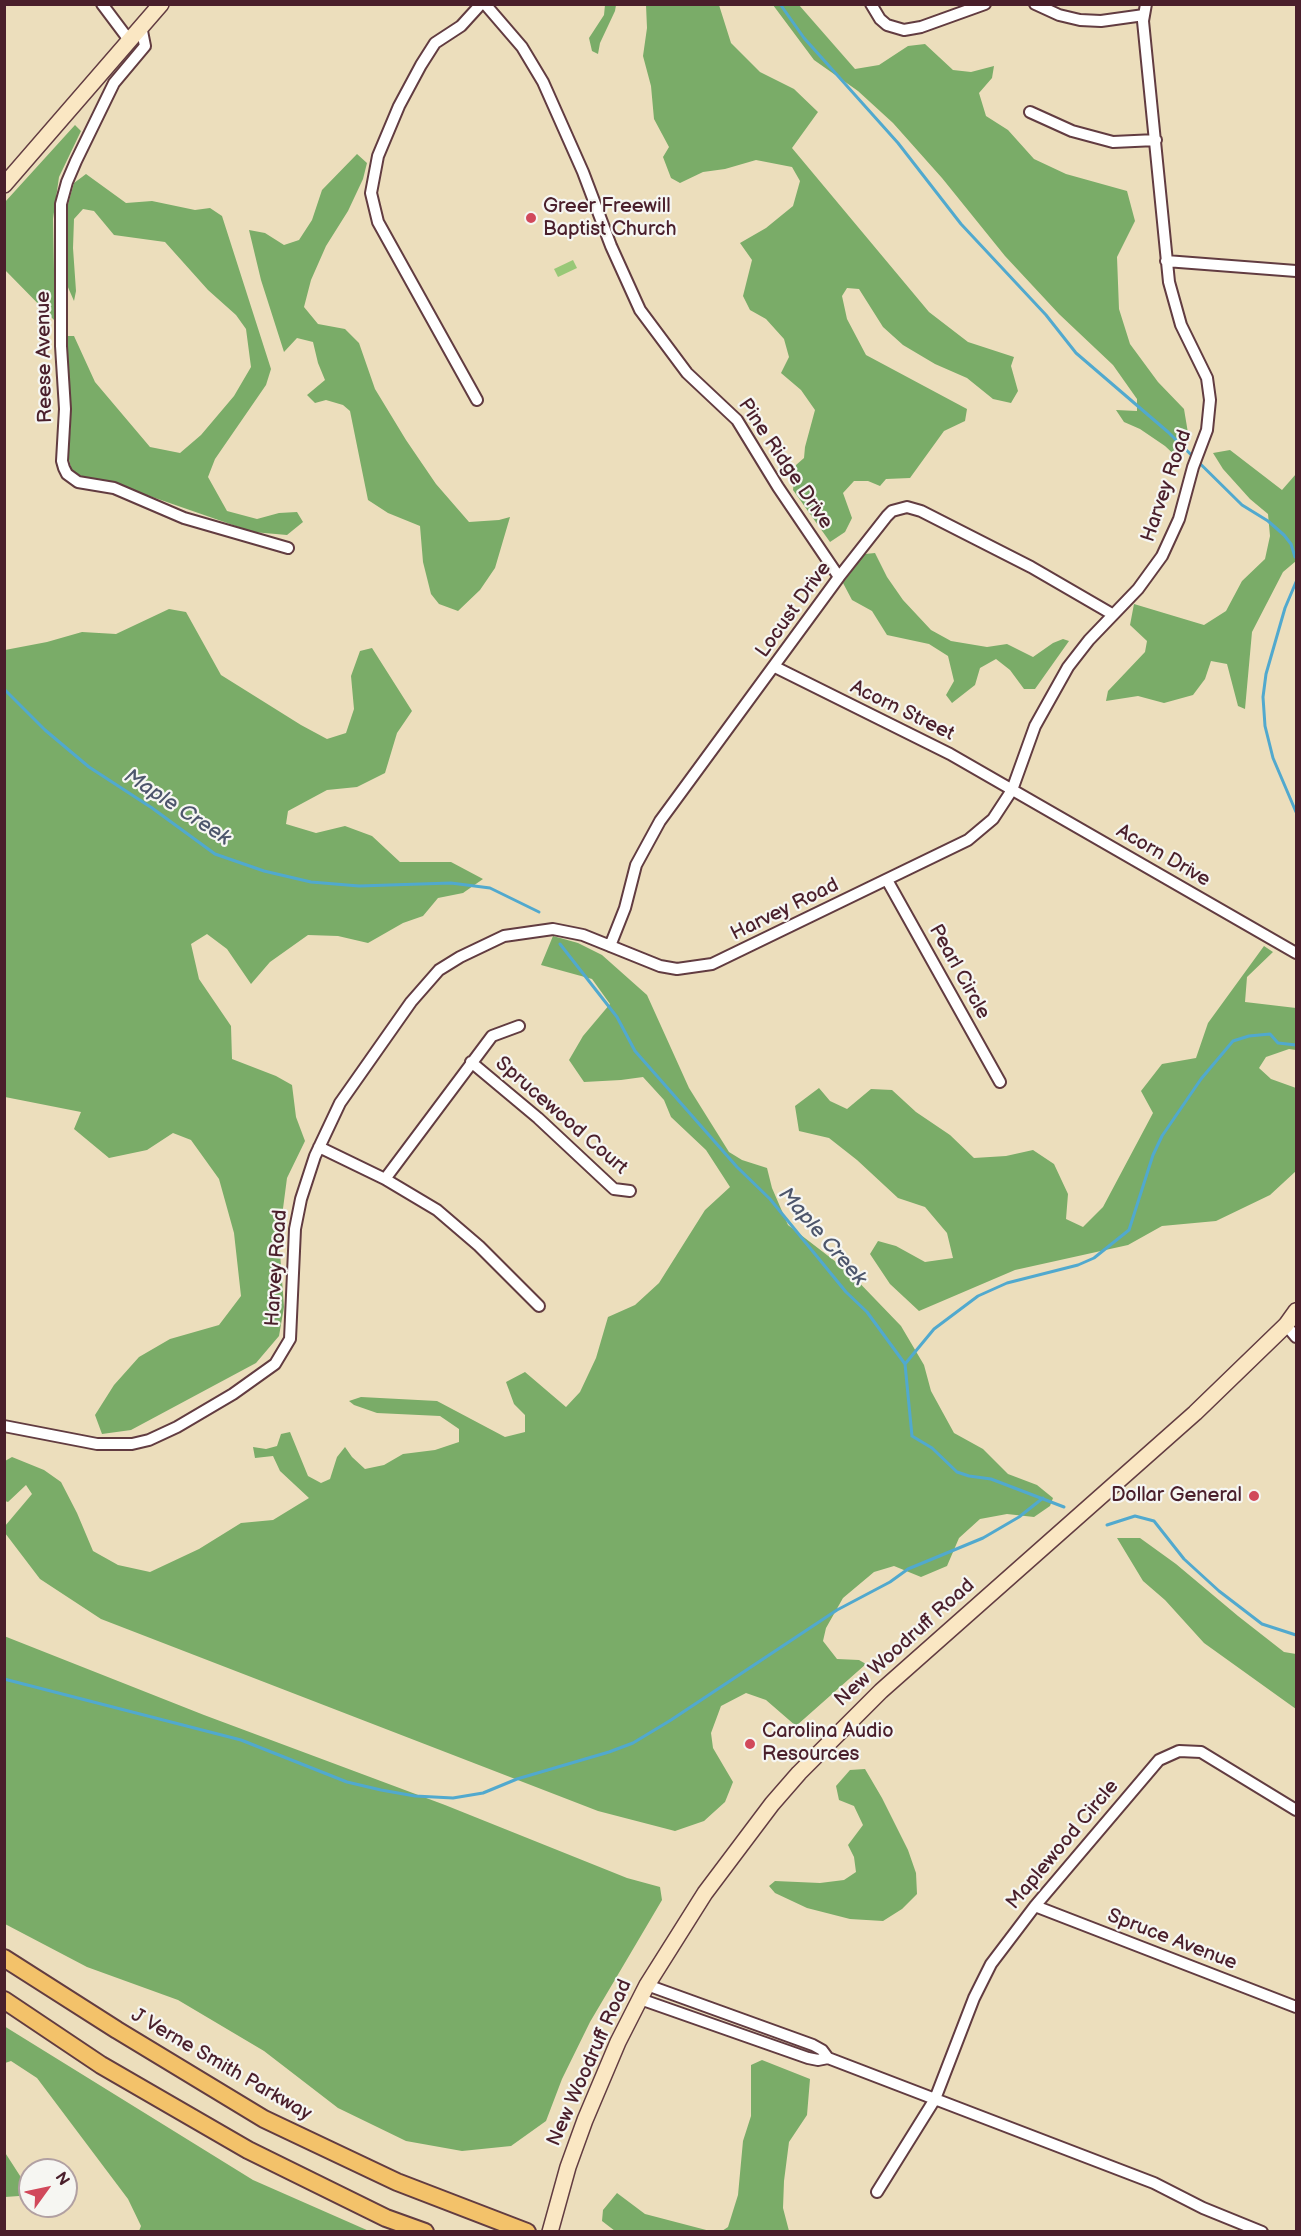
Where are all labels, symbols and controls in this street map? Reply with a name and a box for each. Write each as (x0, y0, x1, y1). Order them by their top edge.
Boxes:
place label: Greer Freewill Baptist Church (543, 195, 676, 242)
marker: Greer Freewill Baptist Church (524, 211, 538, 225)
street label: Reese Avenue (32, 291, 58, 423)
street label: Pine Ridge Drive (733, 394, 837, 534)
street label: Harvey Road (1137, 427, 1197, 545)
street label: Locust Drive (751, 557, 837, 663)
street label: Acorn Street (846, 676, 958, 746)
water label: Maple Creek (119, 764, 235, 852)
street label: Acorn Drive (1112, 819, 1214, 893)
street label: Harvey Road (727, 874, 843, 946)
street label: Pearl Circle (923, 920, 995, 1024)
street label: Sprucewood Court (490, 1052, 632, 1180)
water label: Maple Creek (772, 1183, 872, 1291)
street label: Harvey Road (261, 1209, 293, 1327)
place label: Dollar General (1111, 1484, 1242, 1508)
marker: Dollar General (1247, 1489, 1261, 1503)
street label: New Woodruff Road (830, 1574, 980, 1712)
place label: Carolina Audio Resources (762, 1720, 894, 1767)
marker: Carolina Audio Resources (743, 1737, 757, 1751)
street label: Maplewood Circle (1002, 1775, 1124, 1915)
street label: Spruce Avenue (1104, 1904, 1240, 1976)
street label: New Woodruff Road (542, 1976, 638, 2150)
street label: J Verne Smith Parkway (127, 2004, 315, 2126)
north arrow (18, 2158, 78, 2218)
text: N (51, 2169, 73, 2189)

